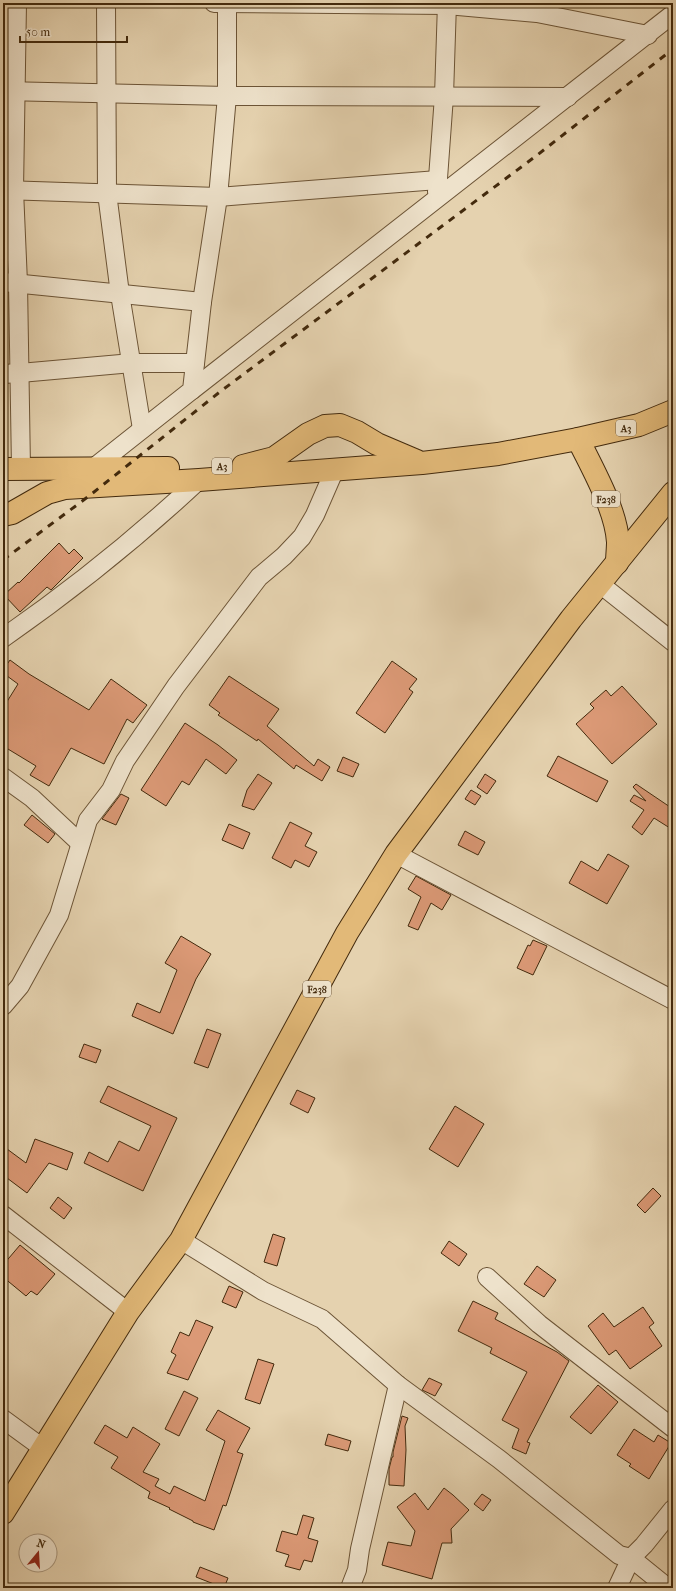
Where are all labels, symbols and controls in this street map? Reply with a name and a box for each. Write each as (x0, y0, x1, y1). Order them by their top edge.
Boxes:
scale bar (20, 18, 127, 44)
text: 50 m (26, 25, 50, 39)
road number: A3 (616, 420, 636, 436)
road number: A3 (212, 458, 232, 474)
road number: F238 (592, 491, 620, 507)
road number: F238 (303, 981, 331, 997)
north arrow (18, 1533, 58, 1573)
text: N (35, 1536, 48, 1552)

